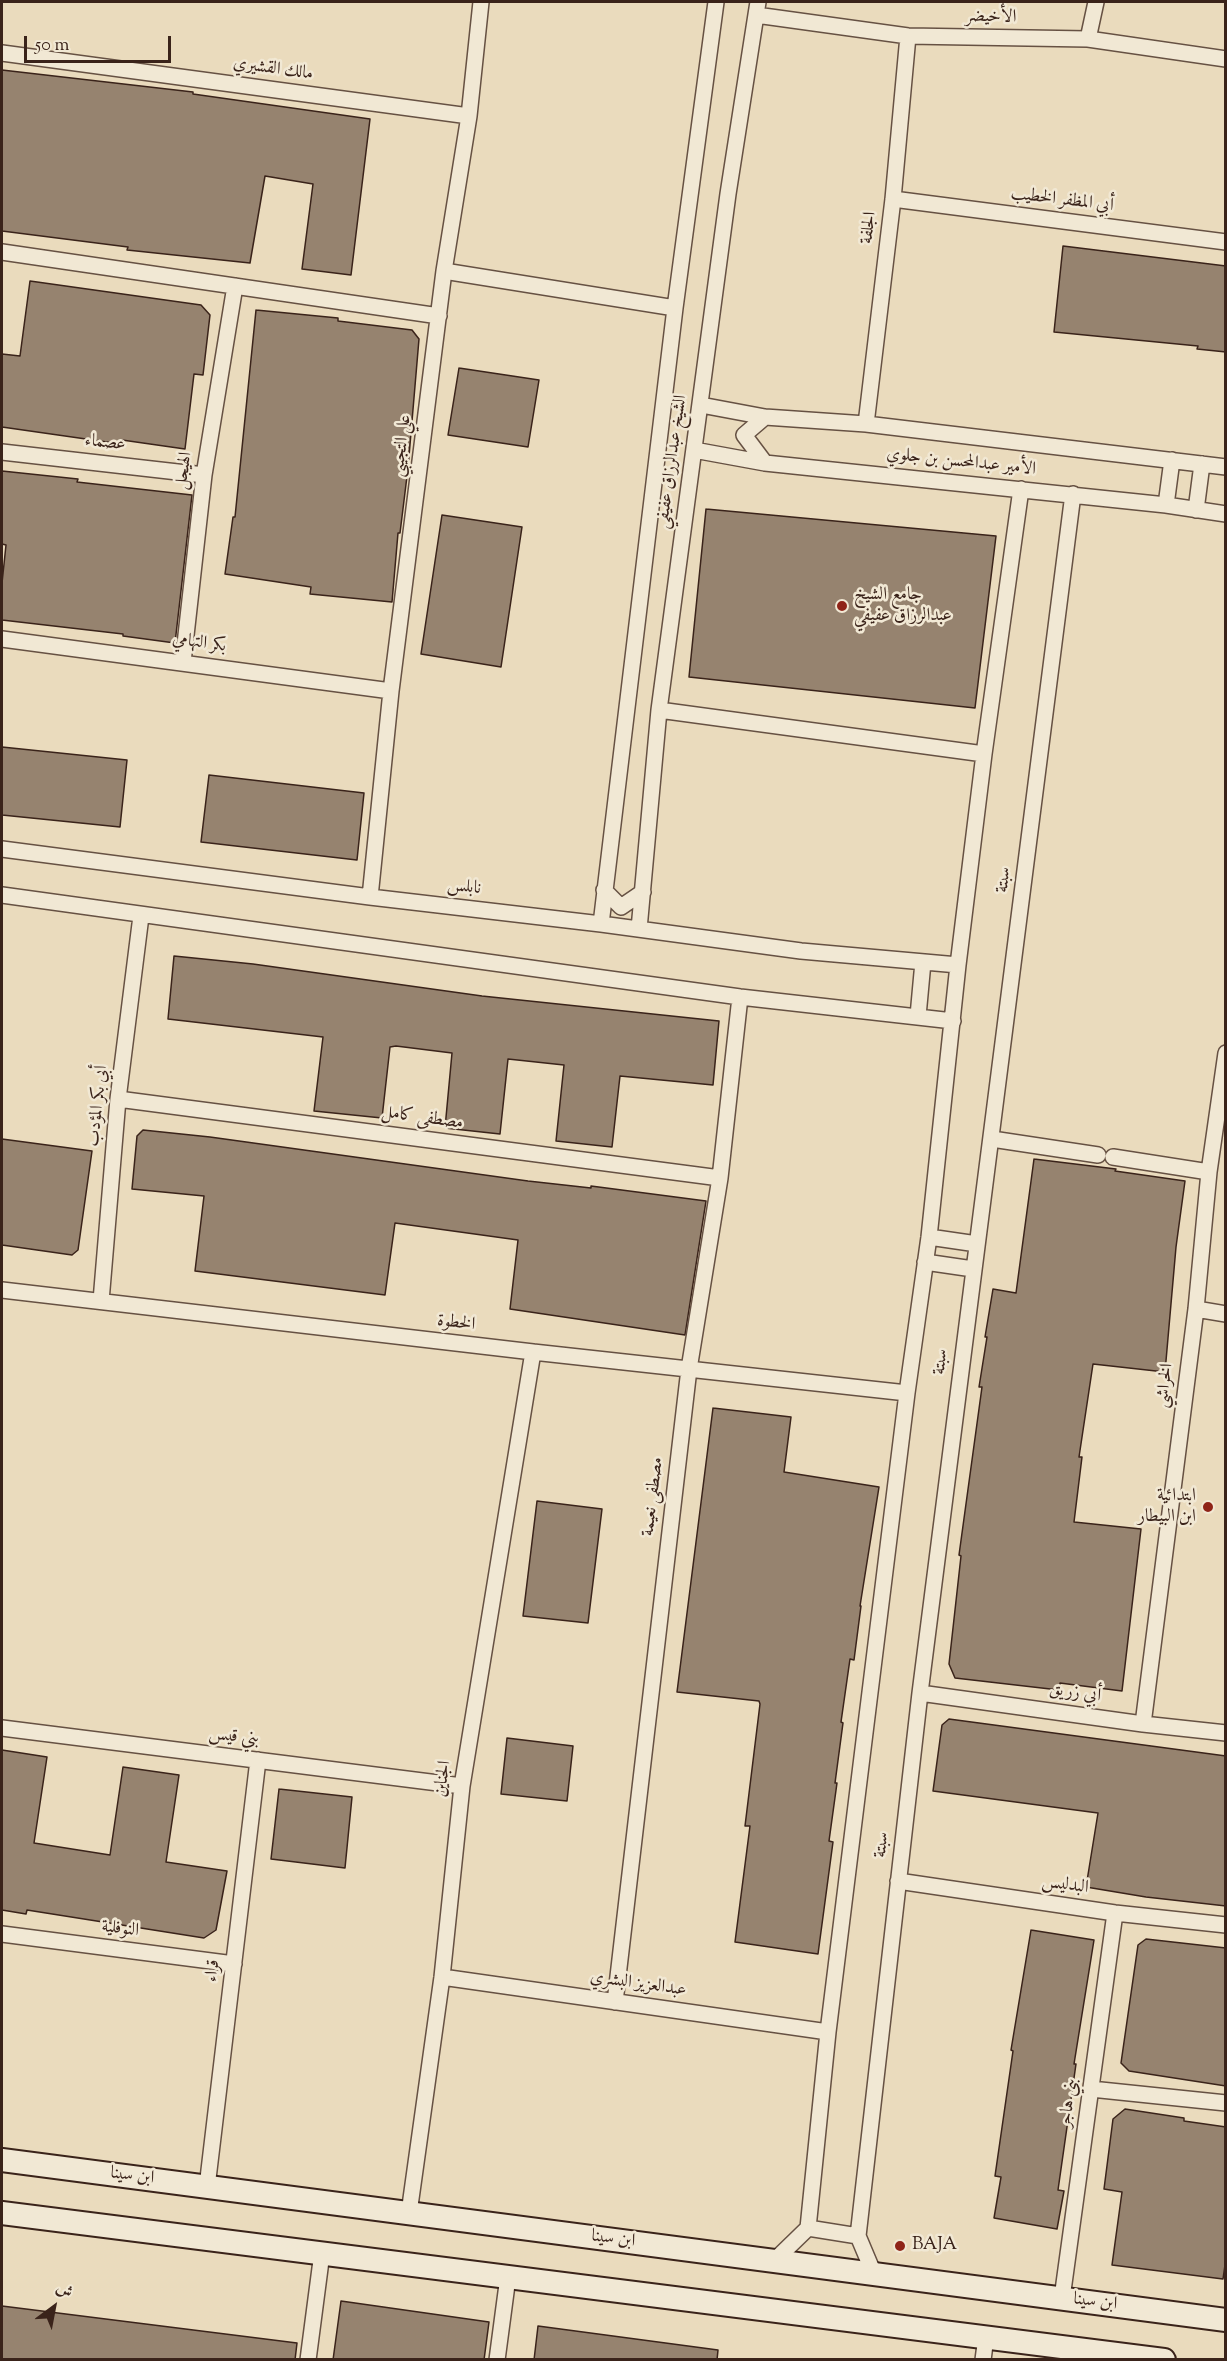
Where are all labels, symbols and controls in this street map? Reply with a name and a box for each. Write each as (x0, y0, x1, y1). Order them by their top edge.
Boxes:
street label: الأخيضر (965, 7, 1017, 29)
scale bar (27, 24, 174, 62)
text: 50 m (35, 33, 69, 59)
street label: مالك القشيري (232, 54, 314, 86)
street label: أبي المظفر الخطيب (1009, 184, 1115, 218)
street label: الجلفة (857, 211, 883, 245)
street label: الشيخ عبدالرزاق عفيفي (653, 394, 693, 530)
street label: علي التجيبي (388, 414, 418, 478)
street label: عصماء (84, 431, 126, 457)
street label: الأمير عبدالمحسن بن جلوي (885, 444, 1037, 482)
street label: الهيجل (172, 451, 198, 491)
place label: جامع الشيخ عبدالرزاق عفيفي (854, 585, 952, 628)
marker: جامع الشيخ عبدالرزاق عفيفي (835, 599, 849, 613)
street label: بكر التهامي (171, 630, 227, 658)
street label: سبتة (993, 866, 1017, 894)
street label: نابلس (446, 875, 482, 901)
street label: أبي بكر المؤدب (84, 1064, 114, 1148)
street label: مصطفى كامل (380, 1103, 464, 1135)
street label: الخطوة (436, 1311, 476, 1337)
street label: سبتة (930, 1348, 954, 1376)
street label: الخراشي (1153, 1363, 1179, 1409)
street label: مصطفى نعيمة (638, 1456, 670, 1538)
place label: ابتدائية ابن البيطار (1138, 1486, 1196, 1528)
marker: ابتدائية ابن البيطار (1201, 1500, 1215, 1514)
street label: أبي زريق (1048, 1680, 1102, 1708)
street label: بني قيس (207, 1724, 261, 1752)
street label: الجناين (431, 1759, 457, 1799)
street label: سبتة (871, 1831, 895, 1859)
street label: البدليس (1040, 1872, 1090, 1900)
street label: النوفلية (100, 1917, 140, 1943)
street label: قراء (202, 1959, 226, 1983)
street label: عبدالعزيز البشري (588, 1968, 688, 2002)
street label: بني هاجر (1056, 2077, 1084, 2129)
street label: ابن سينا (109, 2164, 155, 2190)
street label: ابن سينا (590, 2227, 636, 2253)
place label: BAJA (912, 2235, 957, 2257)
marker: BAJA (893, 2239, 907, 2253)
north arrow (24, 2277, 84, 2337)
text: ش (51, 2277, 77, 2305)
street label: ابن سينا (1072, 2290, 1118, 2316)

